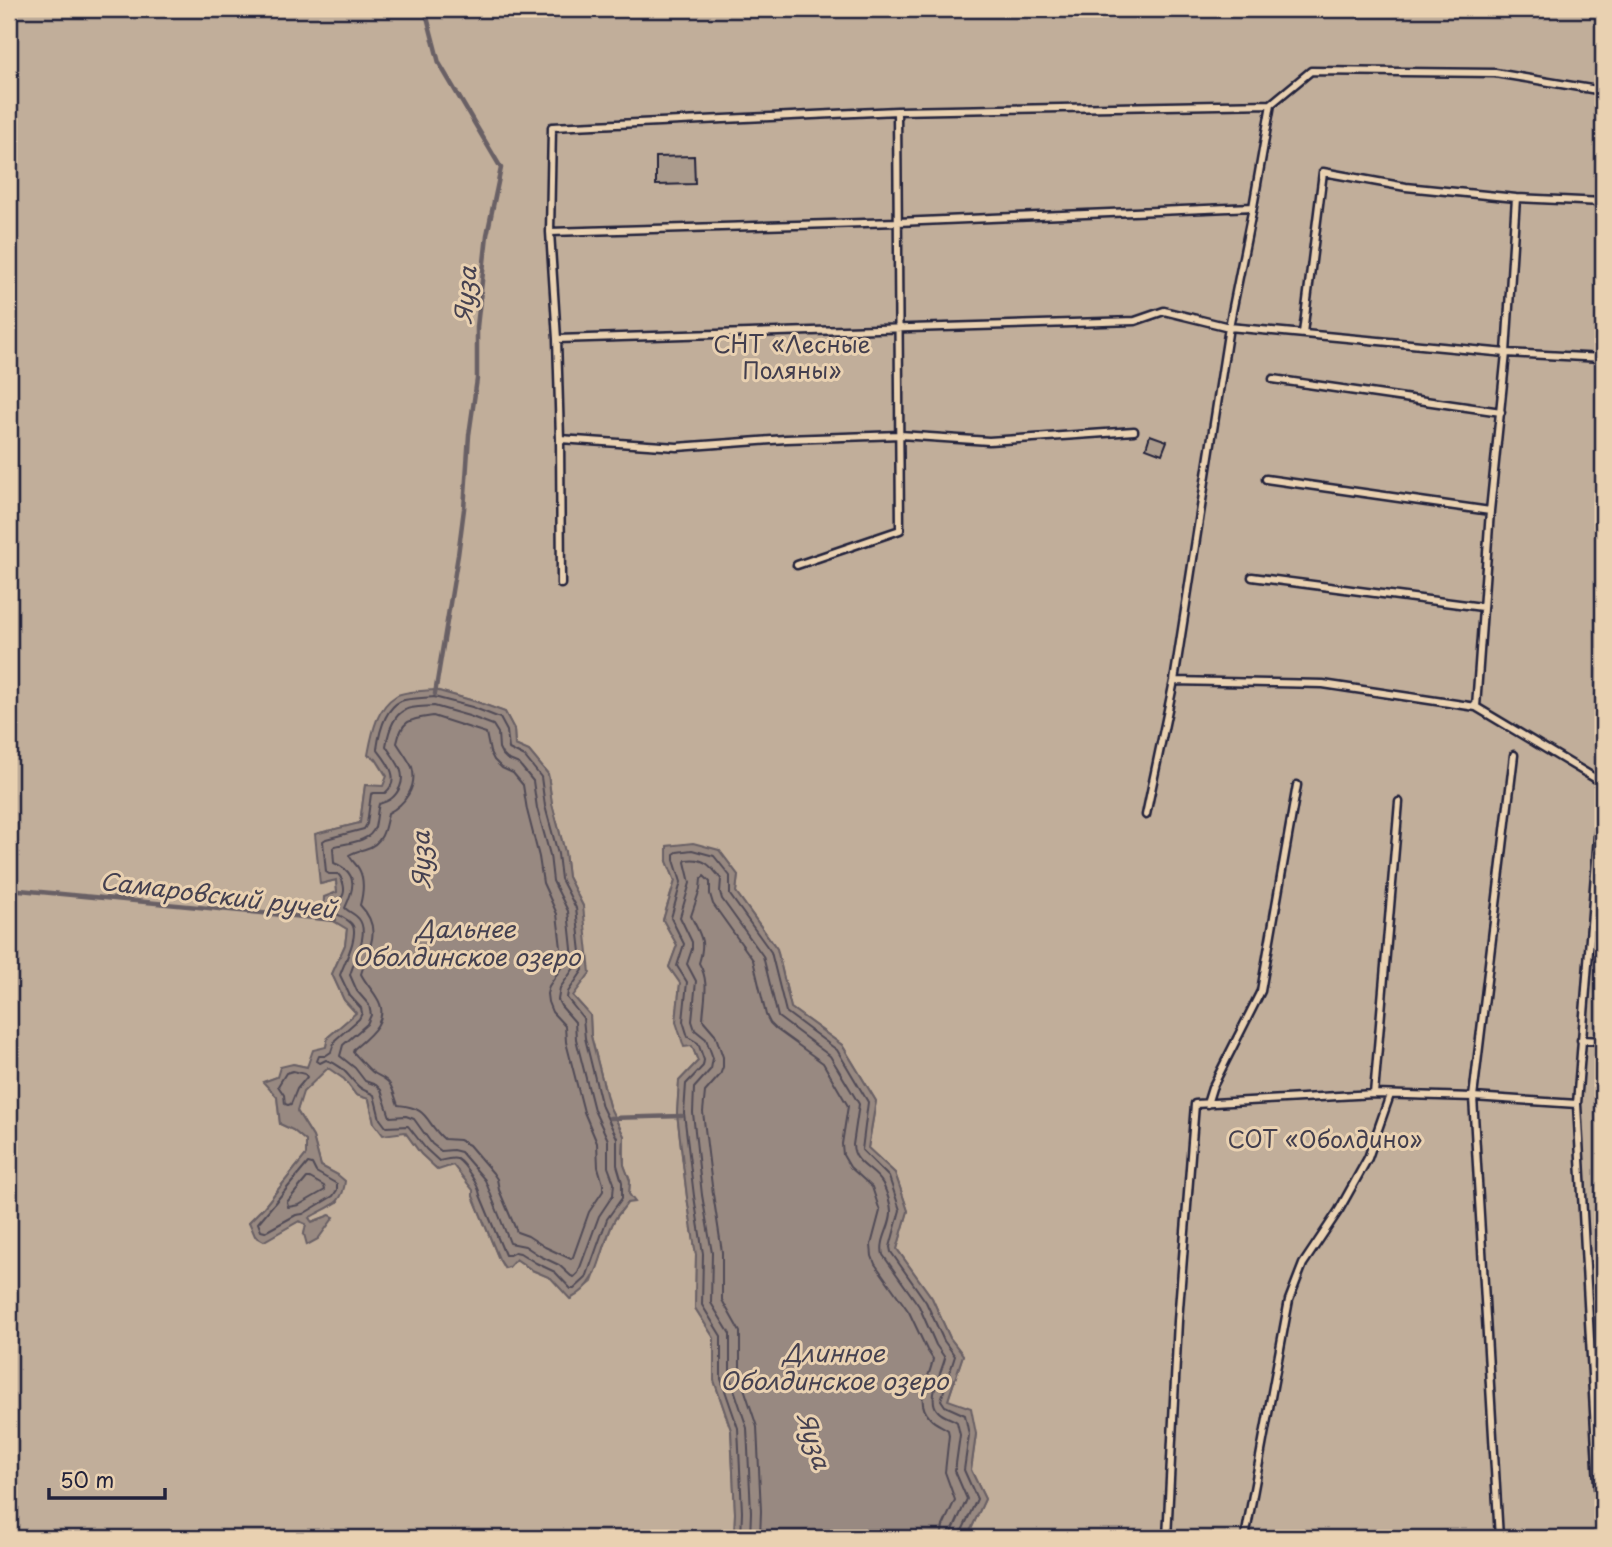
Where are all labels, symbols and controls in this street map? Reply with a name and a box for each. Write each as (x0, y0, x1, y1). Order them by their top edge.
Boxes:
water label: Яуза (444, 264, 485, 325)
park label: СНТ «Лесные Поляны» (713, 326, 871, 387)
water label: Яуза (401, 830, 438, 889)
water label: Самаровский ручей (98, 862, 341, 927)
water label: Дальнее Оболдинское озеро (352, 910, 582, 974)
park label: СОТ «Оболдино» (1227, 1121, 1423, 1156)
water label: Длинное Оболдинское озеро (720, 1334, 950, 1398)
water label: Яуза (789, 1407, 841, 1474)
scale bar (49, 1456, 164, 1500)
text: 50 m (60, 1463, 114, 1495)

